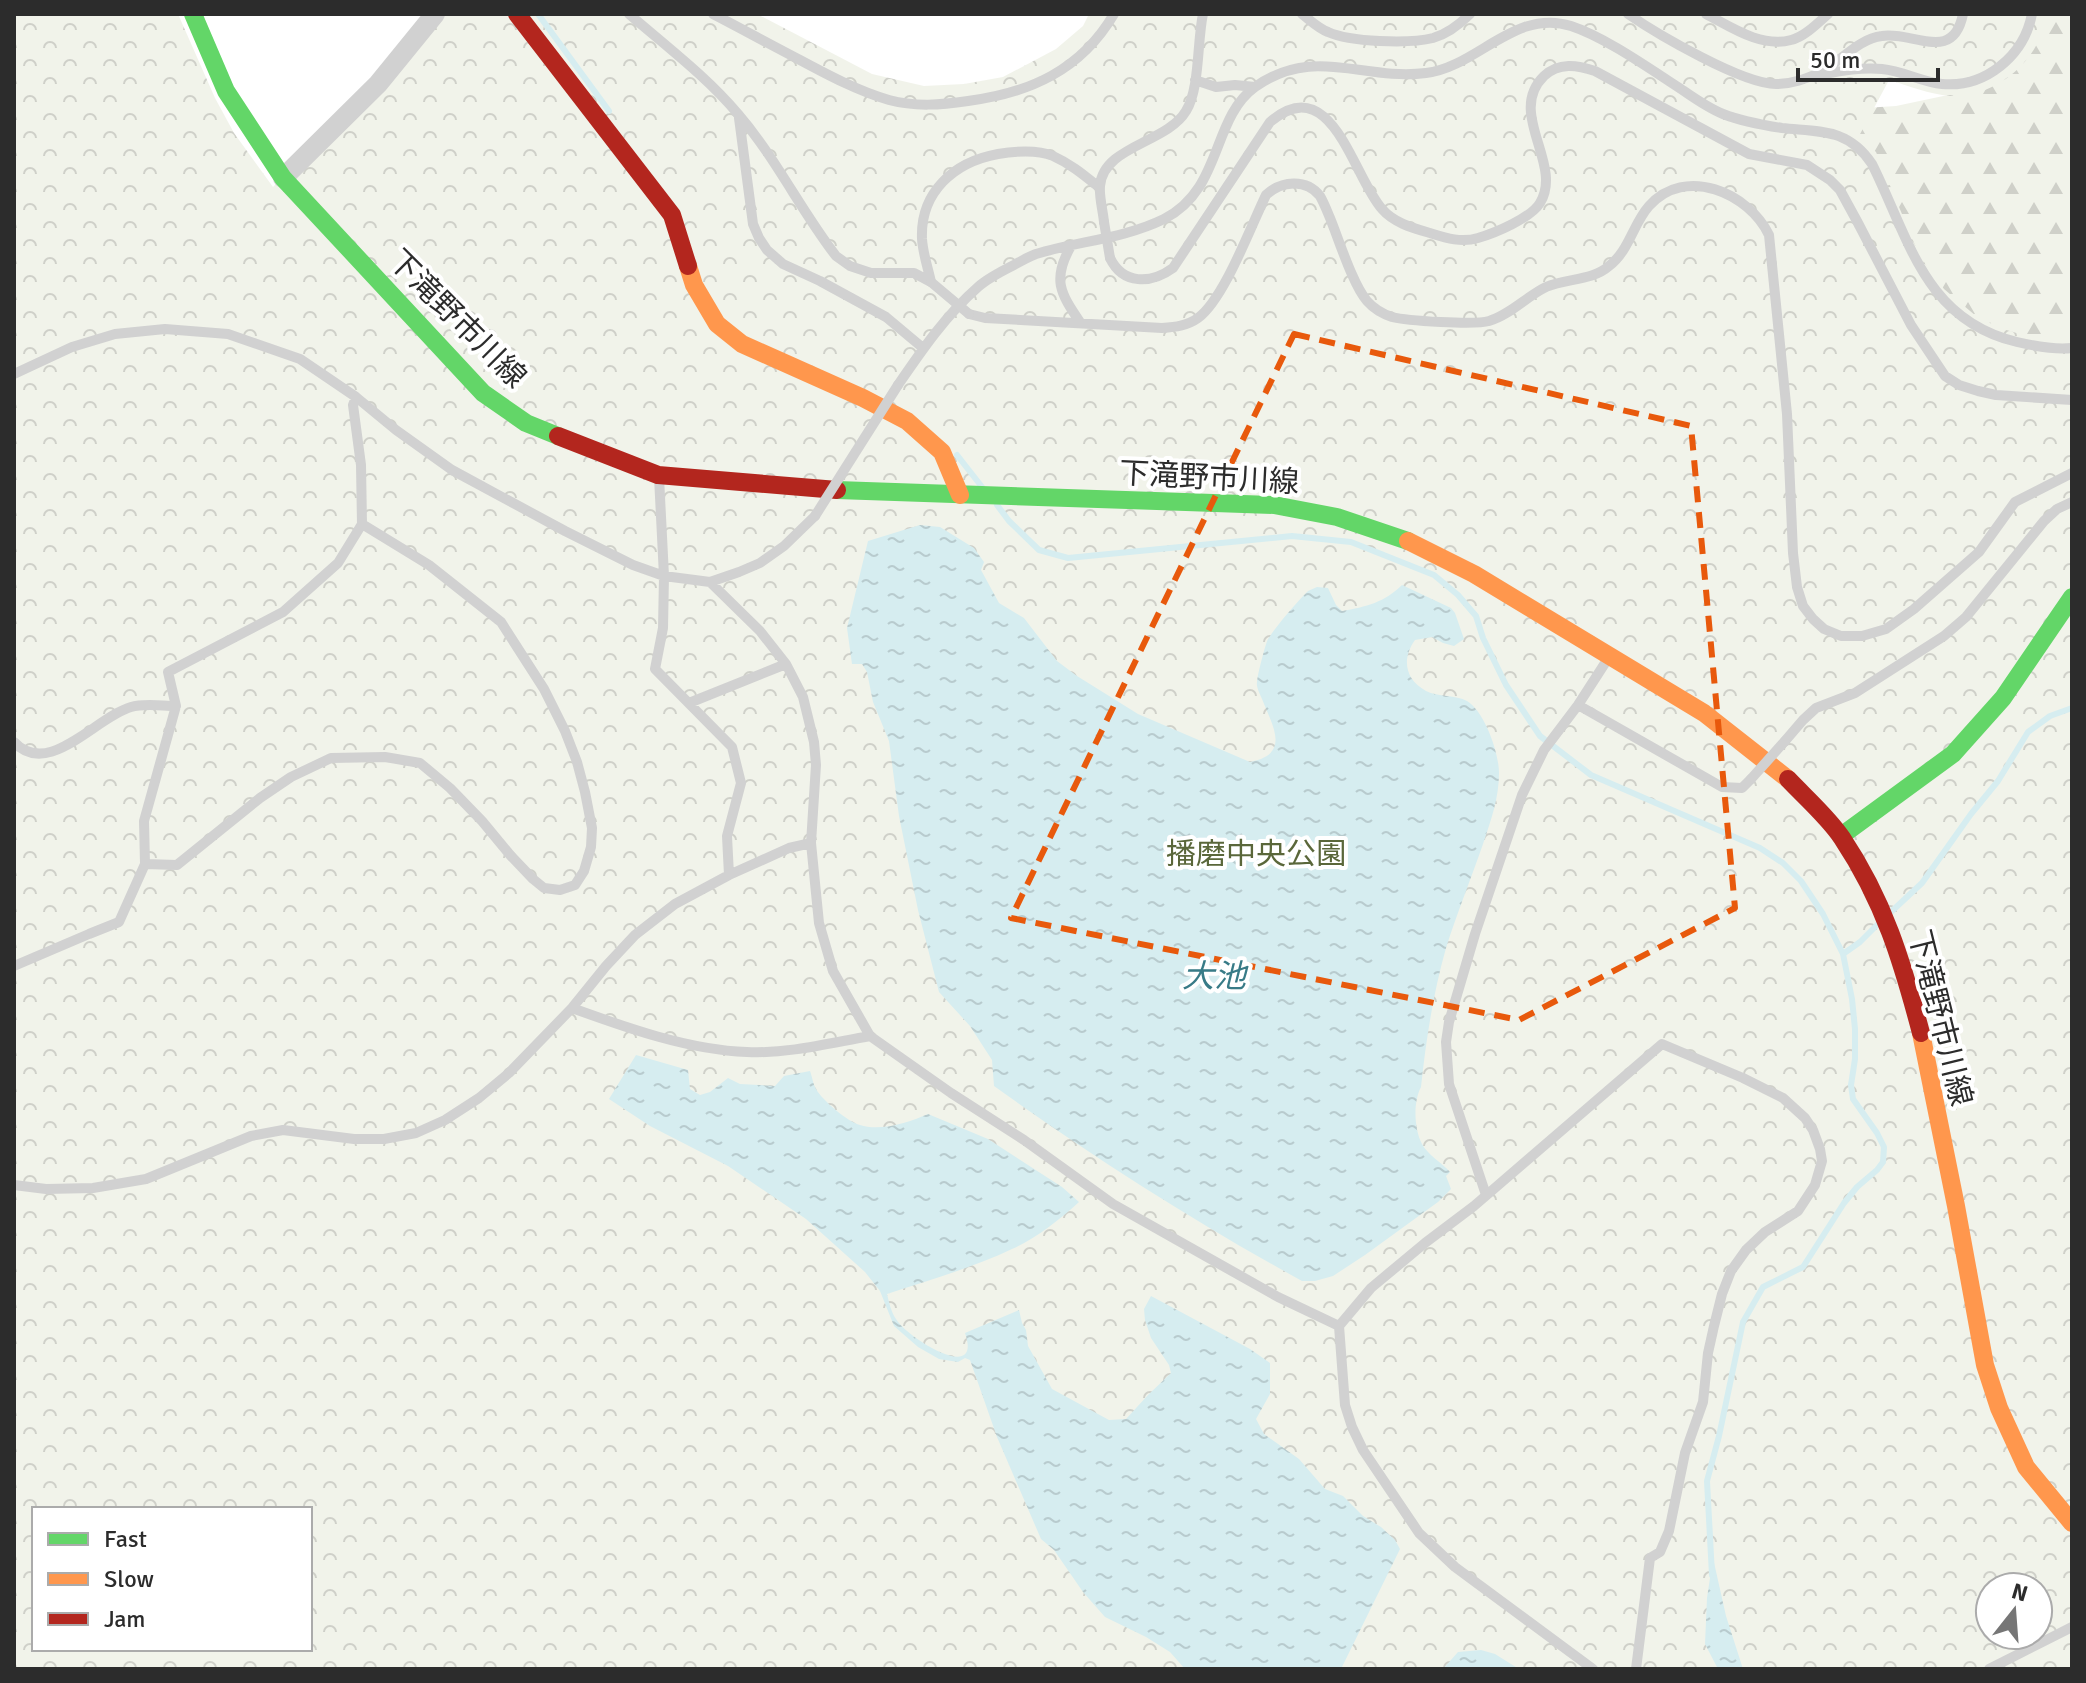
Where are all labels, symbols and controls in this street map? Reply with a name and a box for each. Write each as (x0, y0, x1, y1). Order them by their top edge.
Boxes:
scale bar (1798, 32, 1938, 82)
text: 50 m (1810, 45, 1860, 75)
street label: 下滝野市川線 (380, 242, 534, 396)
street label: 下滝野市川線 (1118, 455, 1300, 501)
park label: 播磨中央公園 (1166, 836, 1346, 873)
street label: 下滝野市川線 (1900, 926, 1980, 1110)
water label: 大池 (1182, 957, 1249, 996)
legend (32, 1507, 312, 1651)
text: Fast (104, 1524, 147, 1554)
text: Slow (104, 1564, 154, 1594)
north arrow (1974, 1571, 2054, 1651)
text: N (2008, 1577, 2031, 1608)
text: Jam (104, 1604, 145, 1634)

